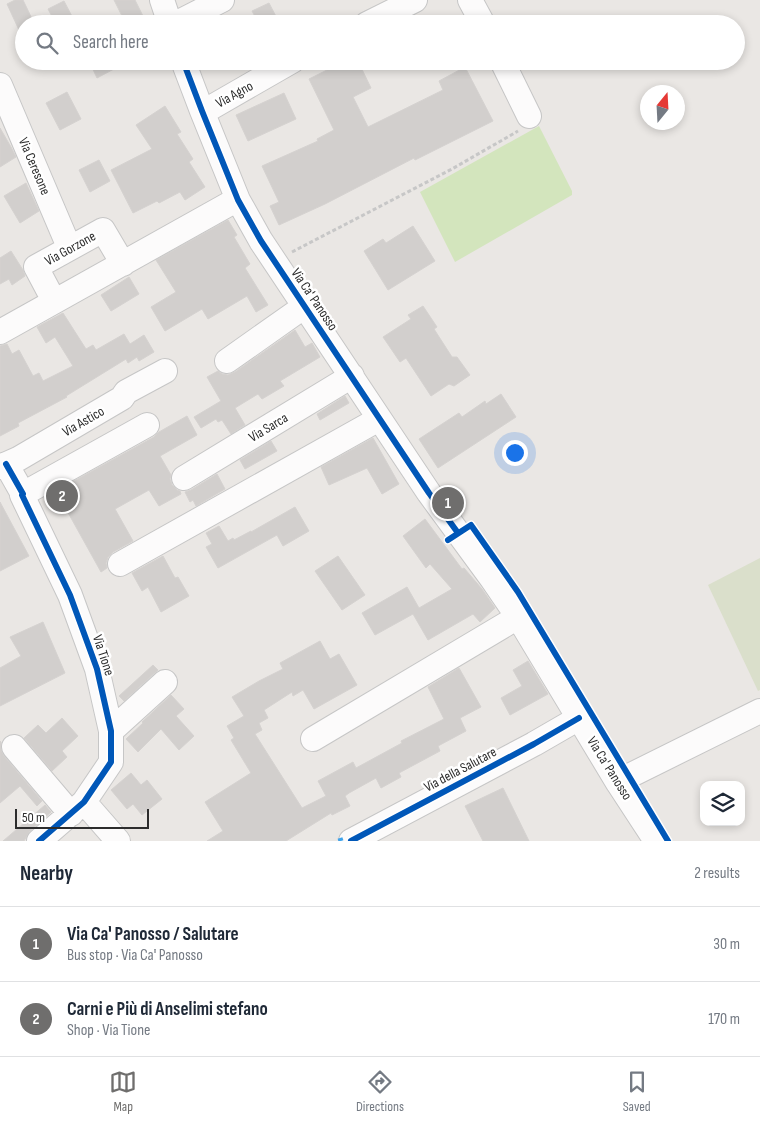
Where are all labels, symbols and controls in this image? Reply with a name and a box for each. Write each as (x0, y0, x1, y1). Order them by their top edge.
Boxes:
search box (15, 15, 745, 70)
icon: search (33, 29, 61, 57)
text: Search here (73, 31, 149, 54)
street label: Via Agno (213, 77, 256, 112)
north arrow (640, 85, 685, 130)
street label: Via Ceresone (15, 135, 54, 197)
street label: Via Gorzone (42, 228, 99, 269)
street label: Via Ca' Panosso (288, 265, 342, 334)
street label: Via Astico (59, 403, 107, 440)
street label: Via Sarca (246, 409, 291, 446)
your location (502, 440, 528, 466)
pin: 2 (46, 477, 78, 515)
pin: 1 (432, 484, 464, 522)
street label: Via Tione (89, 632, 118, 678)
street label: Via Ca' Panosso (583, 733, 636, 803)
street label: Via della Salutare (421, 743, 499, 796)
map controls (700, 781, 745, 826)
button: layers (700, 781, 745, 826)
scale bar (15, 806, 149, 829)
text: 50 m (22, 809, 45, 826)
text: Nearby (20, 861, 73, 886)
text: 2 results (694, 864, 740, 883)
text: Via Ca' Panosso / Salutare (67, 923, 239, 946)
text: 1 (33, 935, 39, 954)
text: 30 m (713, 935, 740, 954)
text: Bus stop · Via Ca' Panosso (67, 946, 203, 965)
text: Carni e Più di Anselimi stefano (67, 998, 268, 1021)
text: 2 (32, 1010, 40, 1029)
text: 170 m (708, 1010, 740, 1029)
text: Shop · Via Tione (67, 1021, 151, 1040)
tab: Map (109, 1068, 137, 1115)
tab: Directions (356, 1068, 404, 1115)
tab: Saved (623, 1068, 651, 1115)

